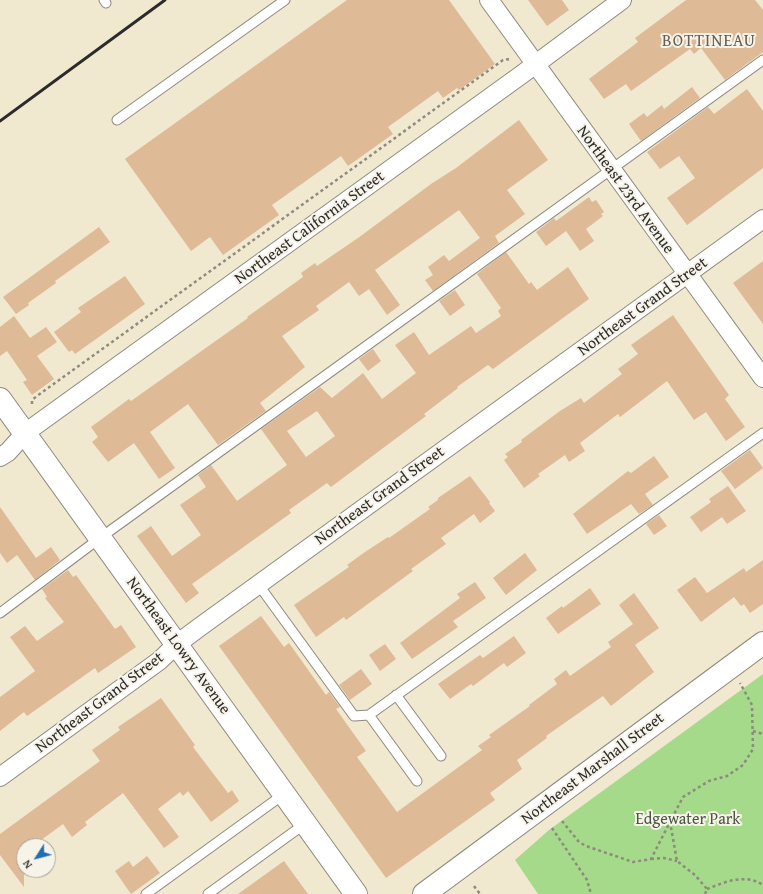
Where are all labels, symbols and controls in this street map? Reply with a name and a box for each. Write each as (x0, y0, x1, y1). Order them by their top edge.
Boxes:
district label: BOTTINEAU (662, 32, 756, 52)
street label: Northeast 23rd Avenue (572, 122, 678, 258)
street label: Northeast California Street (231, 167, 389, 289)
street label: Northeast Grand Street (574, 254, 712, 360)
street label: Northeast Grand Street (311, 443, 449, 549)
street label: Northeast Lowry Avenue (122, 574, 234, 718)
street label: Northeast Grand Street (32, 649, 168, 757)
street label: Northeast Marshall Street (518, 709, 668, 829)
park label: Edgewater Park (636, 810, 740, 830)
north arrow (16, 838, 56, 878)
text: N (18, 857, 36, 872)

